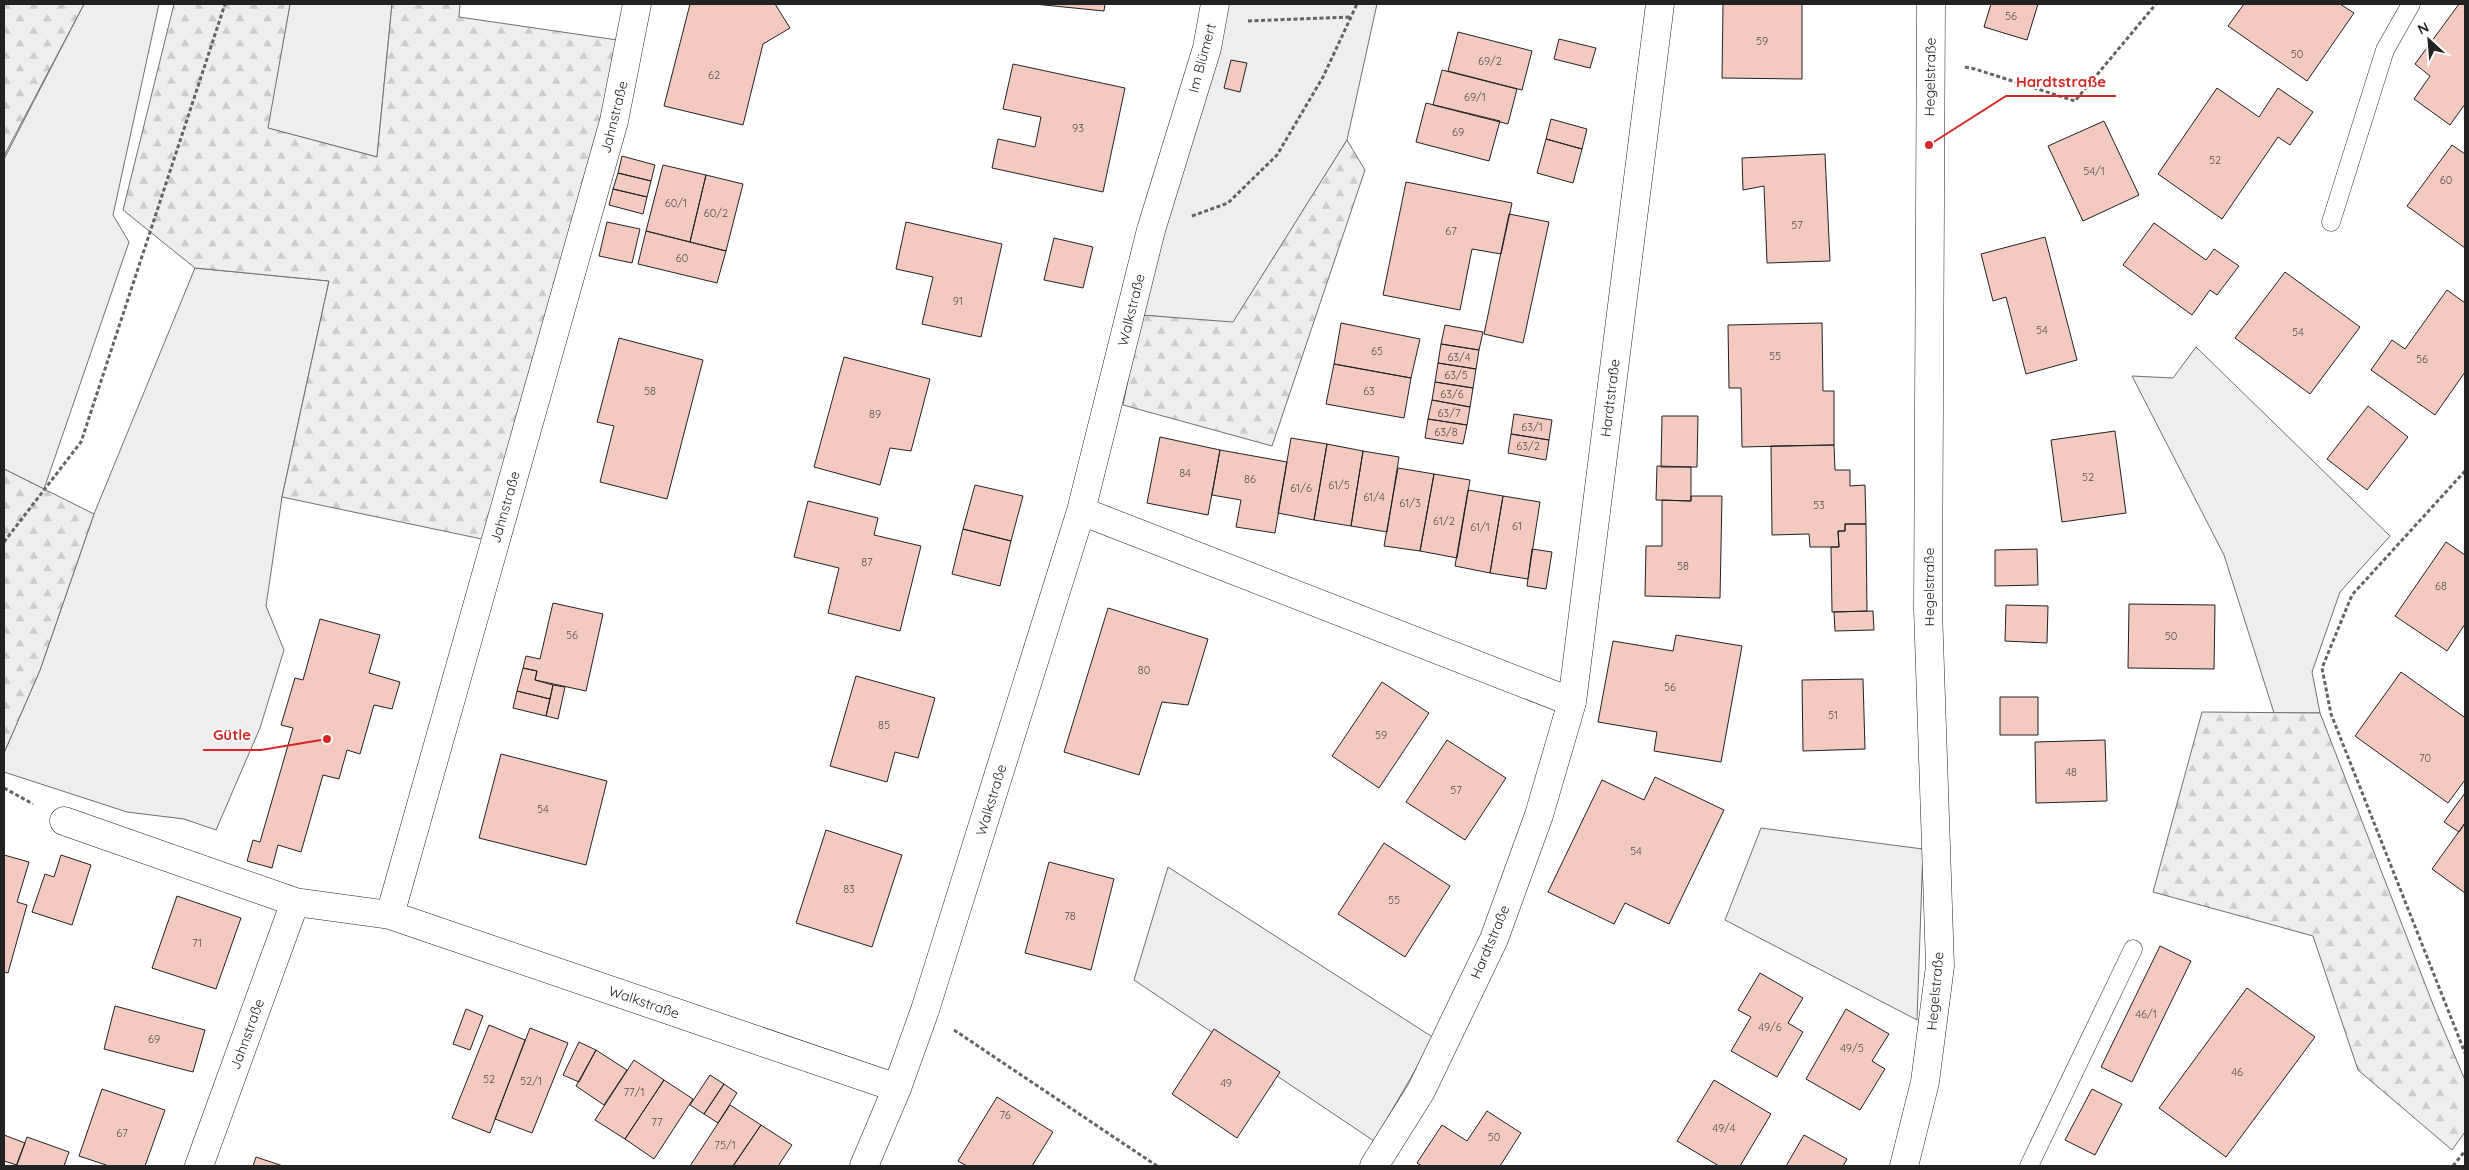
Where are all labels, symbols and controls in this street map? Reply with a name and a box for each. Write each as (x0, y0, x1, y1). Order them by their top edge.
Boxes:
house number: 56 (2005, 9, 2017, 23)
north arrow (2404, 15, 2454, 65)
text: N (2415, 18, 2432, 39)
street label: Im Blümert (1184, 21, 1220, 95)
house number: 59 (1756, 34, 1768, 48)
street label: Hegelstraße (1920, 37, 1940, 117)
house number: 50 (2291, 47, 2303, 61)
house number: 69/2 (1478, 54, 1502, 68)
callout: Hardtstraße (2006, 66, 2116, 96)
house number: 62 (708, 68, 720, 82)
text: Hardtstraße (2016, 72, 2106, 91)
street label: Jahnstraße (596, 79, 632, 155)
house number: 69/1 (1464, 90, 1486, 104)
house number: 93 (1072, 121, 1084, 135)
house number: 69 (1452, 125, 1464, 139)
house number: 52 (2209, 153, 2221, 167)
house number: 54/1 (2083, 164, 2105, 178)
house number: 60 (2440, 173, 2452, 187)
house number: 60/1 (665, 196, 687, 210)
house number: 60/2 (704, 206, 728, 220)
house number: 57 (1791, 218, 1803, 232)
house number: 67 (1445, 224, 1457, 238)
house number: 60 (676, 251, 688, 265)
street label: Walkstraße (1113, 272, 1149, 348)
house number: 91 (953, 294, 963, 308)
house number: 54 (2036, 323, 2048, 337)
house number: 54 (2292, 325, 2304, 339)
house number: 65 (1371, 344, 1383, 358)
house number: 55 (1769, 349, 1781, 363)
house number: 63/4 (1447, 350, 1471, 364)
house number: 56 (2416, 352, 2428, 366)
street label: Hardtstraße (1596, 358, 1624, 438)
house number: 63/5 (1444, 368, 1468, 382)
house number: 58 (644, 384, 656, 398)
house number: 63 (1363, 384, 1375, 398)
house number: 63/6 (1440, 387, 1464, 401)
house number: 63/7 (1437, 406, 1461, 420)
house number: 89 (869, 407, 881, 421)
house number: 63/1 (1521, 420, 1543, 434)
house number: 63/8 (1434, 425, 1458, 439)
house number: 63/2 (1516, 439, 1540, 453)
house number: 84 (1179, 466, 1191, 480)
street label: Jahnstraße (486, 469, 524, 545)
house number: 52 (2082, 470, 2094, 484)
house number: 86 (1244, 472, 1256, 486)
house number: 61/5 (1328, 478, 1350, 492)
house number: 61/6 (1290, 481, 1312, 495)
house number: 61/4 (1363, 490, 1385, 504)
house number: 61/3 (1399, 496, 1421, 510)
house number: 53 (1813, 498, 1825, 512)
house number: 61/2 (1433, 514, 1455, 528)
house number: 61 (1512, 519, 1522, 533)
house number: 61/1 (1470, 520, 1490, 534)
street label: Hegelstraße (1920, 547, 1938, 626)
house number: 87 (861, 555, 873, 569)
house number: 58 (1677, 559, 1689, 573)
house number: 68 (2435, 579, 2447, 593)
house number: 56 (566, 628, 578, 642)
house number: 50 (2165, 629, 2177, 643)
house number: 80 (1138, 663, 1150, 677)
house number: 56 (1664, 680, 1676, 694)
house number: 51 (1828, 708, 1838, 722)
house number: 85 (878, 718, 890, 732)
callout: Gütle (203, 720, 261, 750)
text: Gütle (213, 725, 251, 744)
house number: 59 (1375, 728, 1387, 742)
house number: 70 (2419, 751, 2431, 765)
street label: Walkstraße (972, 762, 1010, 838)
house number: 48 (2065, 765, 2077, 779)
house number: 57 (1450, 783, 1462, 797)
house number: 54 (537, 802, 549, 816)
house number: 54 (1630, 844, 1642, 858)
house number: 83 (843, 882, 855, 896)
house number: 55 (1388, 893, 1400, 907)
street label: Hardtstraße (1466, 902, 1514, 982)
house number: 78 (1064, 909, 1076, 923)
house number: 71 (192, 936, 202, 950)
street label: Hegelstraße (1923, 951, 1947, 1031)
street label: Walkstraße (606, 981, 682, 1023)
street label: Jahnstraße (226, 996, 268, 1072)
house number: 46/1 (2135, 1007, 2157, 1021)
house number: 49/6 (1758, 1020, 1782, 1034)
house number: 69 (148, 1032, 160, 1046)
house number: 49/5 (1840, 1041, 1864, 1055)
house number: 46 (2231, 1065, 2243, 1079)
house number: 52 (483, 1072, 495, 1086)
house number: 52/1 (520, 1074, 542, 1088)
house number: 49 (1220, 1076, 1232, 1090)
house number: 77/1 (623, 1085, 645, 1099)
house number: 76 (999, 1108, 1011, 1122)
house number: 77 (651, 1115, 663, 1129)
house number: 49/4 (1712, 1121, 1736, 1135)
house number: 67 (116, 1126, 128, 1140)
house number: 50 (1488, 1130, 1500, 1144)
house number: 75/1 (714, 1138, 736, 1152)

